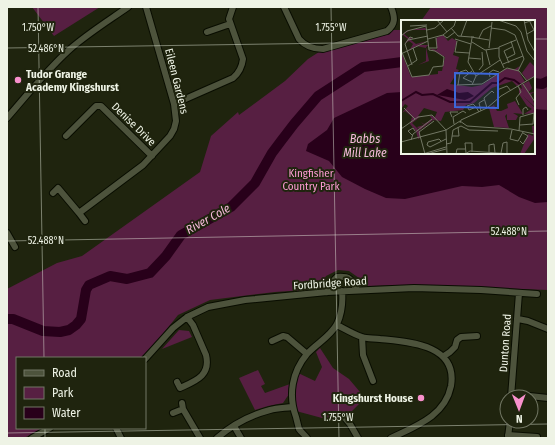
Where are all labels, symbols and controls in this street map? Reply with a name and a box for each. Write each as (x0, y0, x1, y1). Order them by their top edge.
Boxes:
inset map (401, 20, 535, 154)
text: 1.750°W (22, 22, 54, 34)
text: 1.755°W (315, 22, 347, 34)
text: 52.486°N (28, 43, 64, 55)
street label: Eileen Gardens (162, 47, 191, 116)
place label: Tudor Grange Academy Kingshurst (25, 68, 119, 94)
marker: Tudor Grange Academy Kingshurst (13, 75, 23, 85)
street label: Denise Drive (109, 100, 158, 149)
water label: Babbs Mill Lake (343, 132, 387, 160)
park label: Kingfisher Country Park (282, 167, 340, 193)
water label: River Cole (183, 201, 233, 237)
text: 52.488°N (491, 226, 527, 238)
text: 52.488°N (28, 235, 64, 247)
street label: Fordbridge Road (293, 274, 367, 293)
street label: Dunton Road (497, 313, 514, 373)
legend (16, 357, 146, 429)
text: Road (52, 366, 77, 380)
text: Park (52, 386, 74, 400)
north arrow (499, 389, 539, 429)
place label: Kingshurst House (333, 392, 413, 405)
marker: Kingshurst House (416, 393, 426, 403)
text: Water (52, 406, 81, 420)
text: 1.755°W (322, 412, 354, 424)
text: N (516, 412, 523, 425)

